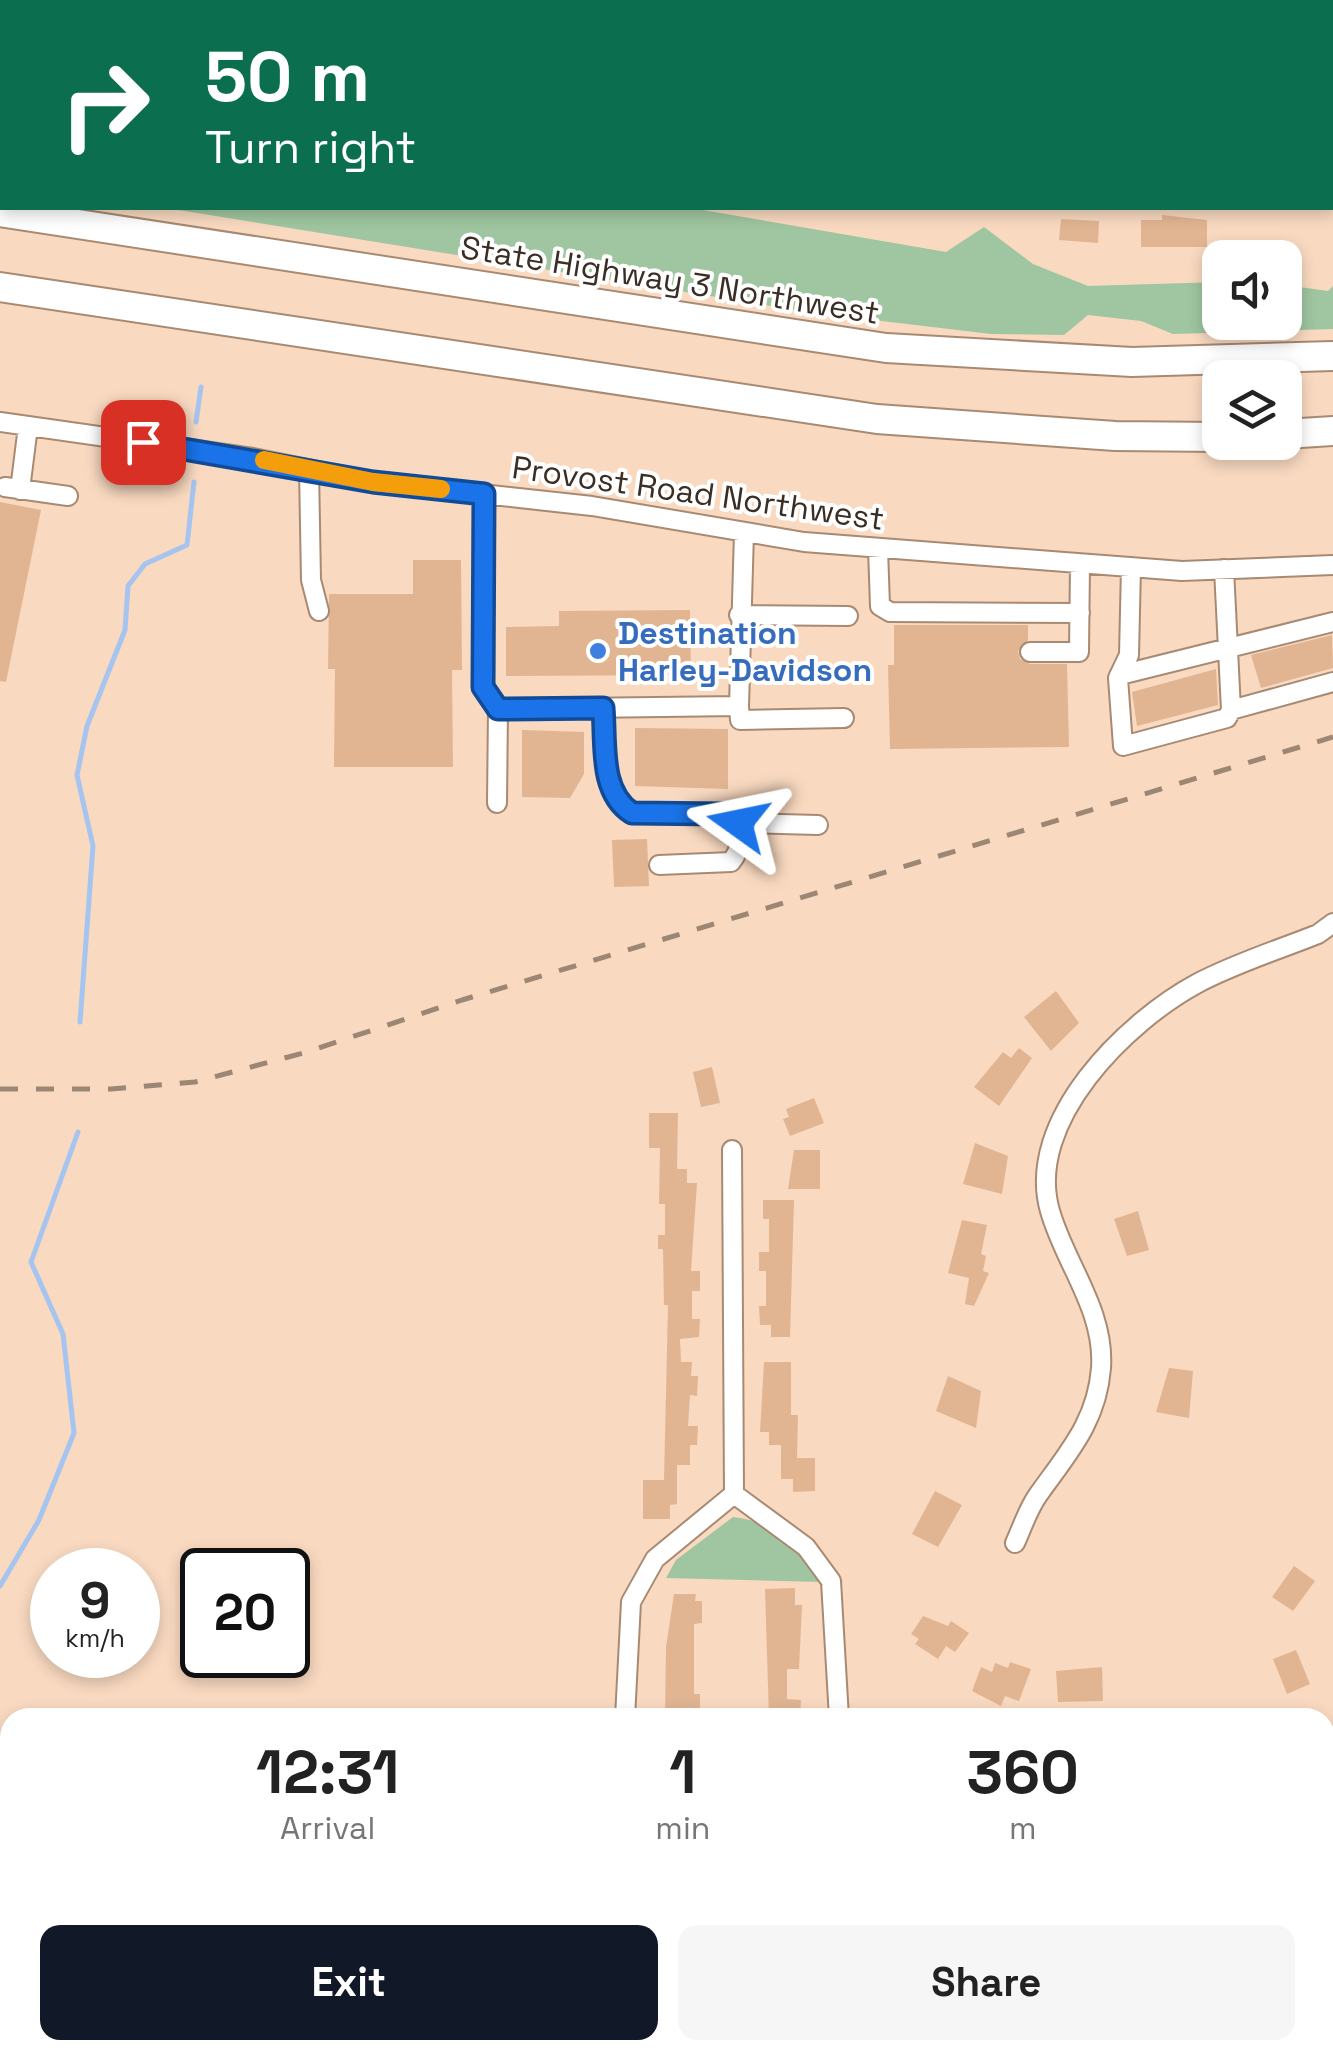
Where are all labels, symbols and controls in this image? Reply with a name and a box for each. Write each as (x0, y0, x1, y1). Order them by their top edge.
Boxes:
text: 50 m (205, 32, 370, 121)
icon: right (40, 40, 170, 170)
text: Turn right (205, 119, 416, 176)
street label: State Highway 3 Northwest (458, 227, 882, 333)
map controls (1202, 240, 1302, 460)
button: sound (1202, 240, 1302, 340)
button: layers (1202, 360, 1302, 460)
pin (101, 400, 186, 485)
icon: arrive (116, 415, 171, 470)
street label: Provost Road Northwest (509, 447, 887, 539)
place label: Destination Harley-Davidson (618, 613, 872, 690)
marker: Destination Harley-Davidson (587, 640, 609, 662)
position arrow (686, 771, 790, 875)
speed limit sign: 20 (180, 1548, 310, 1678)
text: 9 (80, 1569, 110, 1633)
text: km/h (65, 1622, 125, 1654)
text: 12:31 (256, 1734, 399, 1811)
text: 1 (669, 1734, 696, 1811)
text: 360 (966, 1734, 1079, 1811)
text: Arrival (280, 1808, 375, 1848)
text: min (655, 1808, 710, 1848)
text: m (1009, 1808, 1036, 1848)
button: Exit (40, 1925, 658, 2040)
button: Share (678, 1925, 1295, 2040)

